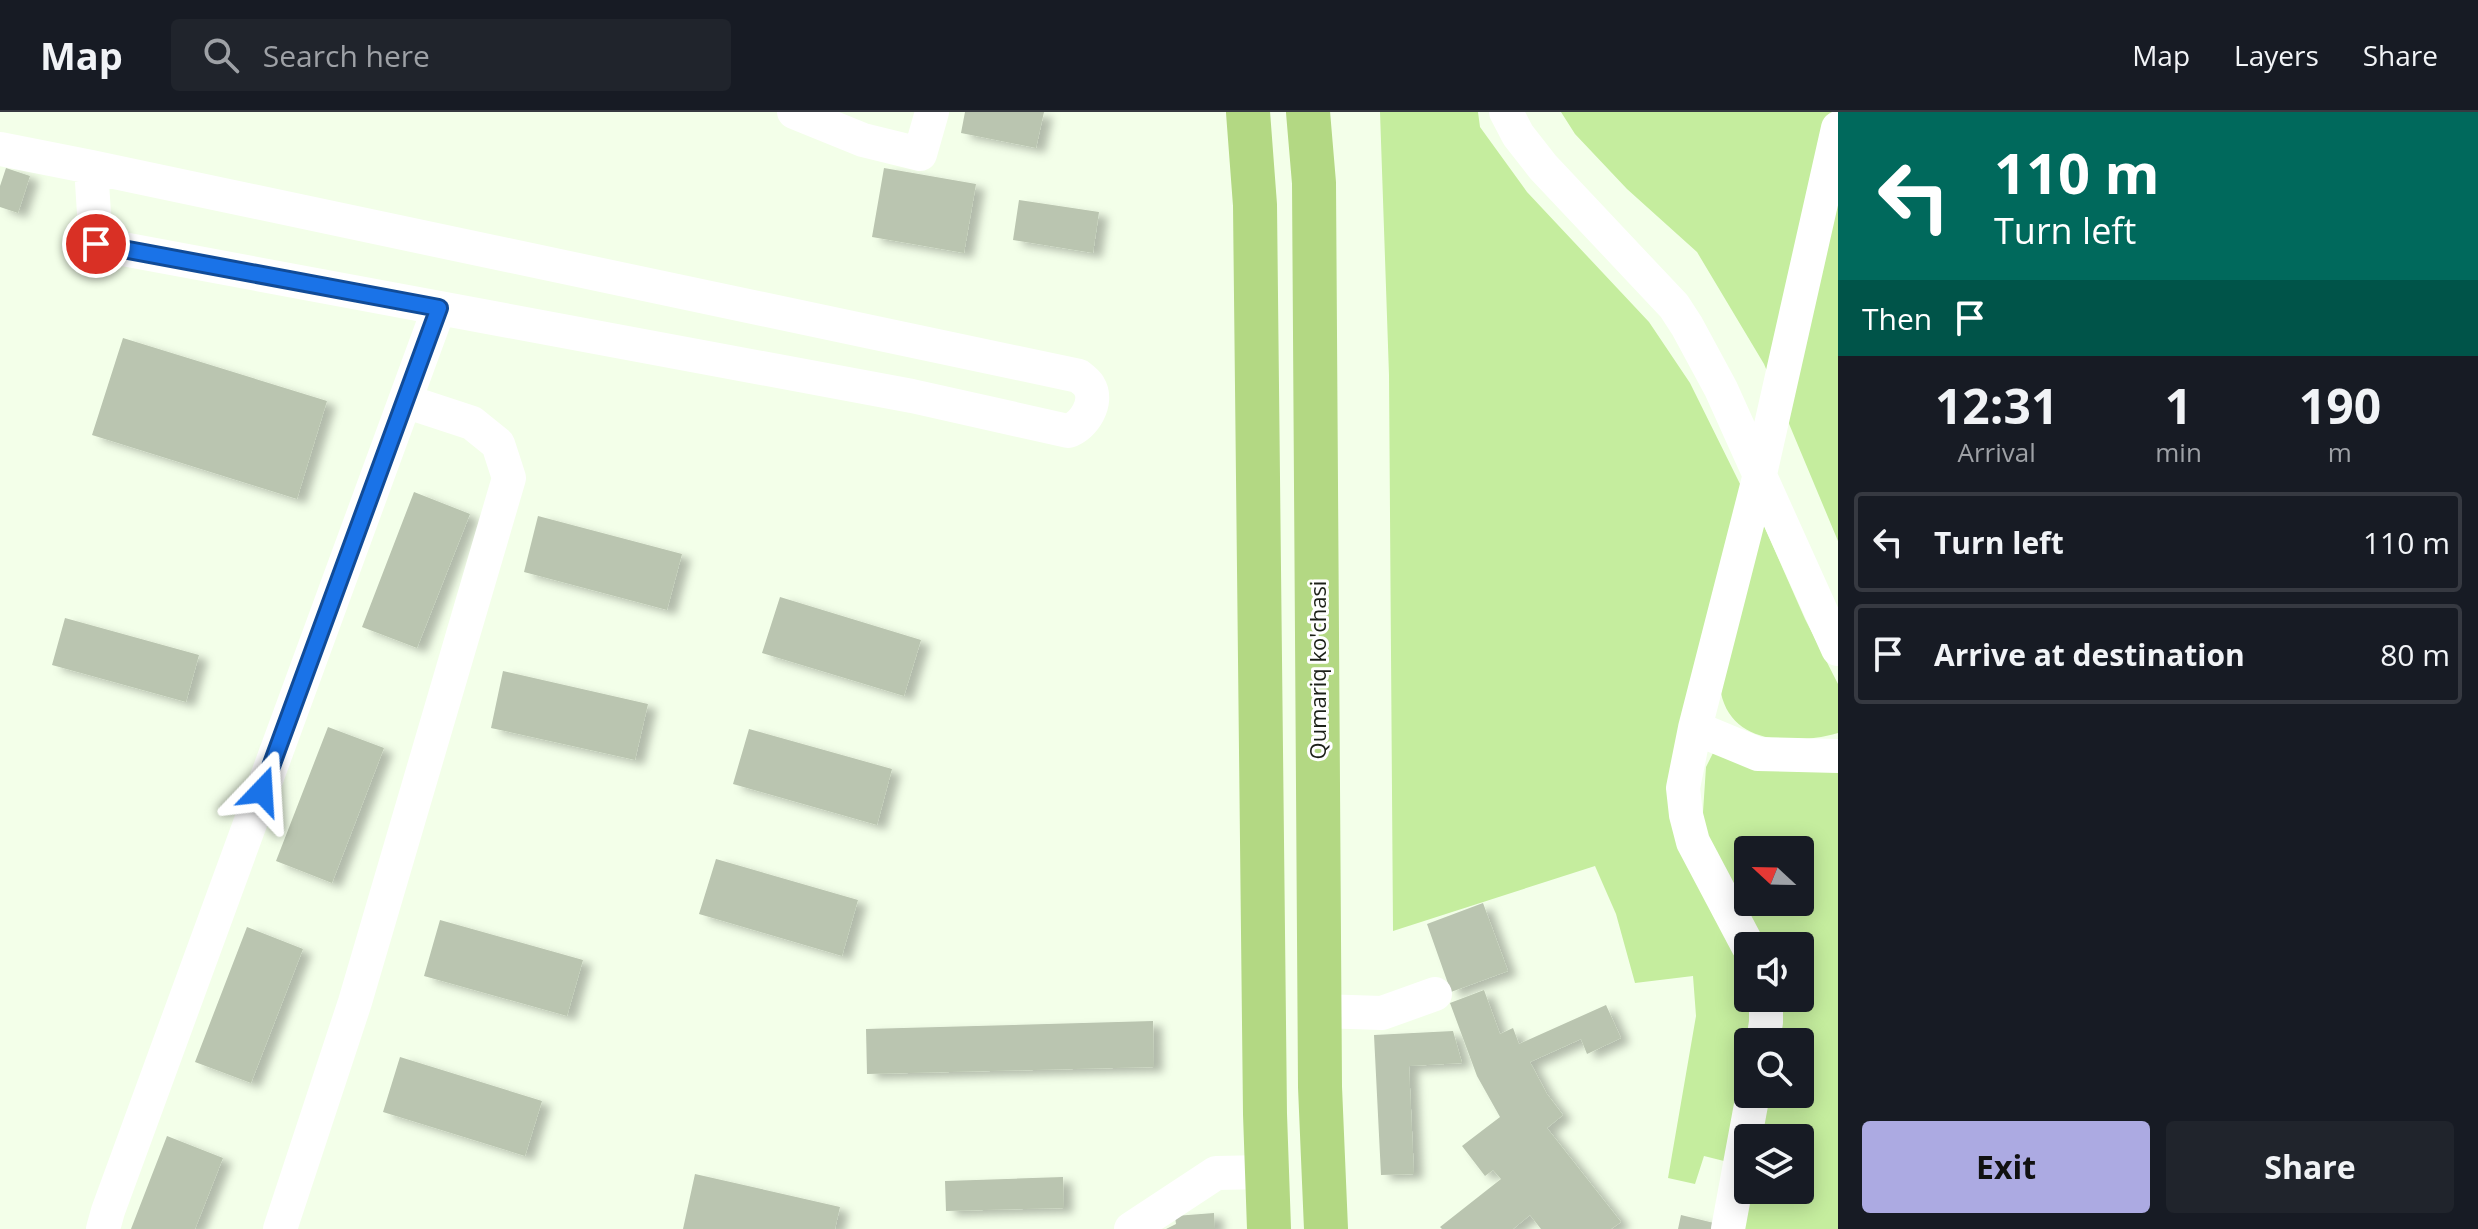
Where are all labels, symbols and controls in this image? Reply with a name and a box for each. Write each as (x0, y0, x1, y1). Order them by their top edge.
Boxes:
search box (171, 19, 731, 91)
text: Map (40, 29, 123, 81)
icon: search (199, 33, 243, 77)
text: Search here (263, 35, 430, 76)
text: Map (2132, 36, 2190, 74)
text: Layers (2234, 36, 2319, 74)
text: Share (2363, 36, 2438, 74)
text: 110 m (1994, 134, 2160, 210)
icon: left (1862, 144, 1966, 248)
text: Turn left (1994, 206, 2136, 255)
pin (62, 210, 130, 278)
icon: arrive (74, 222, 118, 266)
icon: arrive (1948, 296, 1992, 340)
text: Then (1862, 298, 1932, 339)
text: 12:31 (1935, 373, 2058, 438)
text: 1 (2165, 373, 2192, 438)
text: 190 (2299, 373, 2381, 438)
text: Arrival (1957, 434, 2036, 470)
text: min (2155, 434, 2202, 470)
text: m (2328, 434, 2352, 470)
icon: left (1866, 520, 1910, 564)
text: Turn left (1934, 522, 2064, 563)
text: 110 m (2363, 522, 2450, 563)
street label: Qumariq ko'chasi (1302, 581, 1332, 759)
icon: arrive (1866, 632, 1910, 676)
text: Arrive at destination (1934, 634, 2245, 675)
text: 80 m (2380, 634, 2450, 675)
position arrow (220, 749, 304, 833)
north arrow (1734, 836, 1814, 916)
map controls (1734, 836, 1814, 1204)
button: sound (1734, 932, 1814, 1012)
button: search (1734, 1028, 1814, 1108)
button: Exit (1862, 1121, 2150, 1213)
button: Share (2166, 1121, 2454, 1213)
button: layers (1734, 1124, 1814, 1204)

